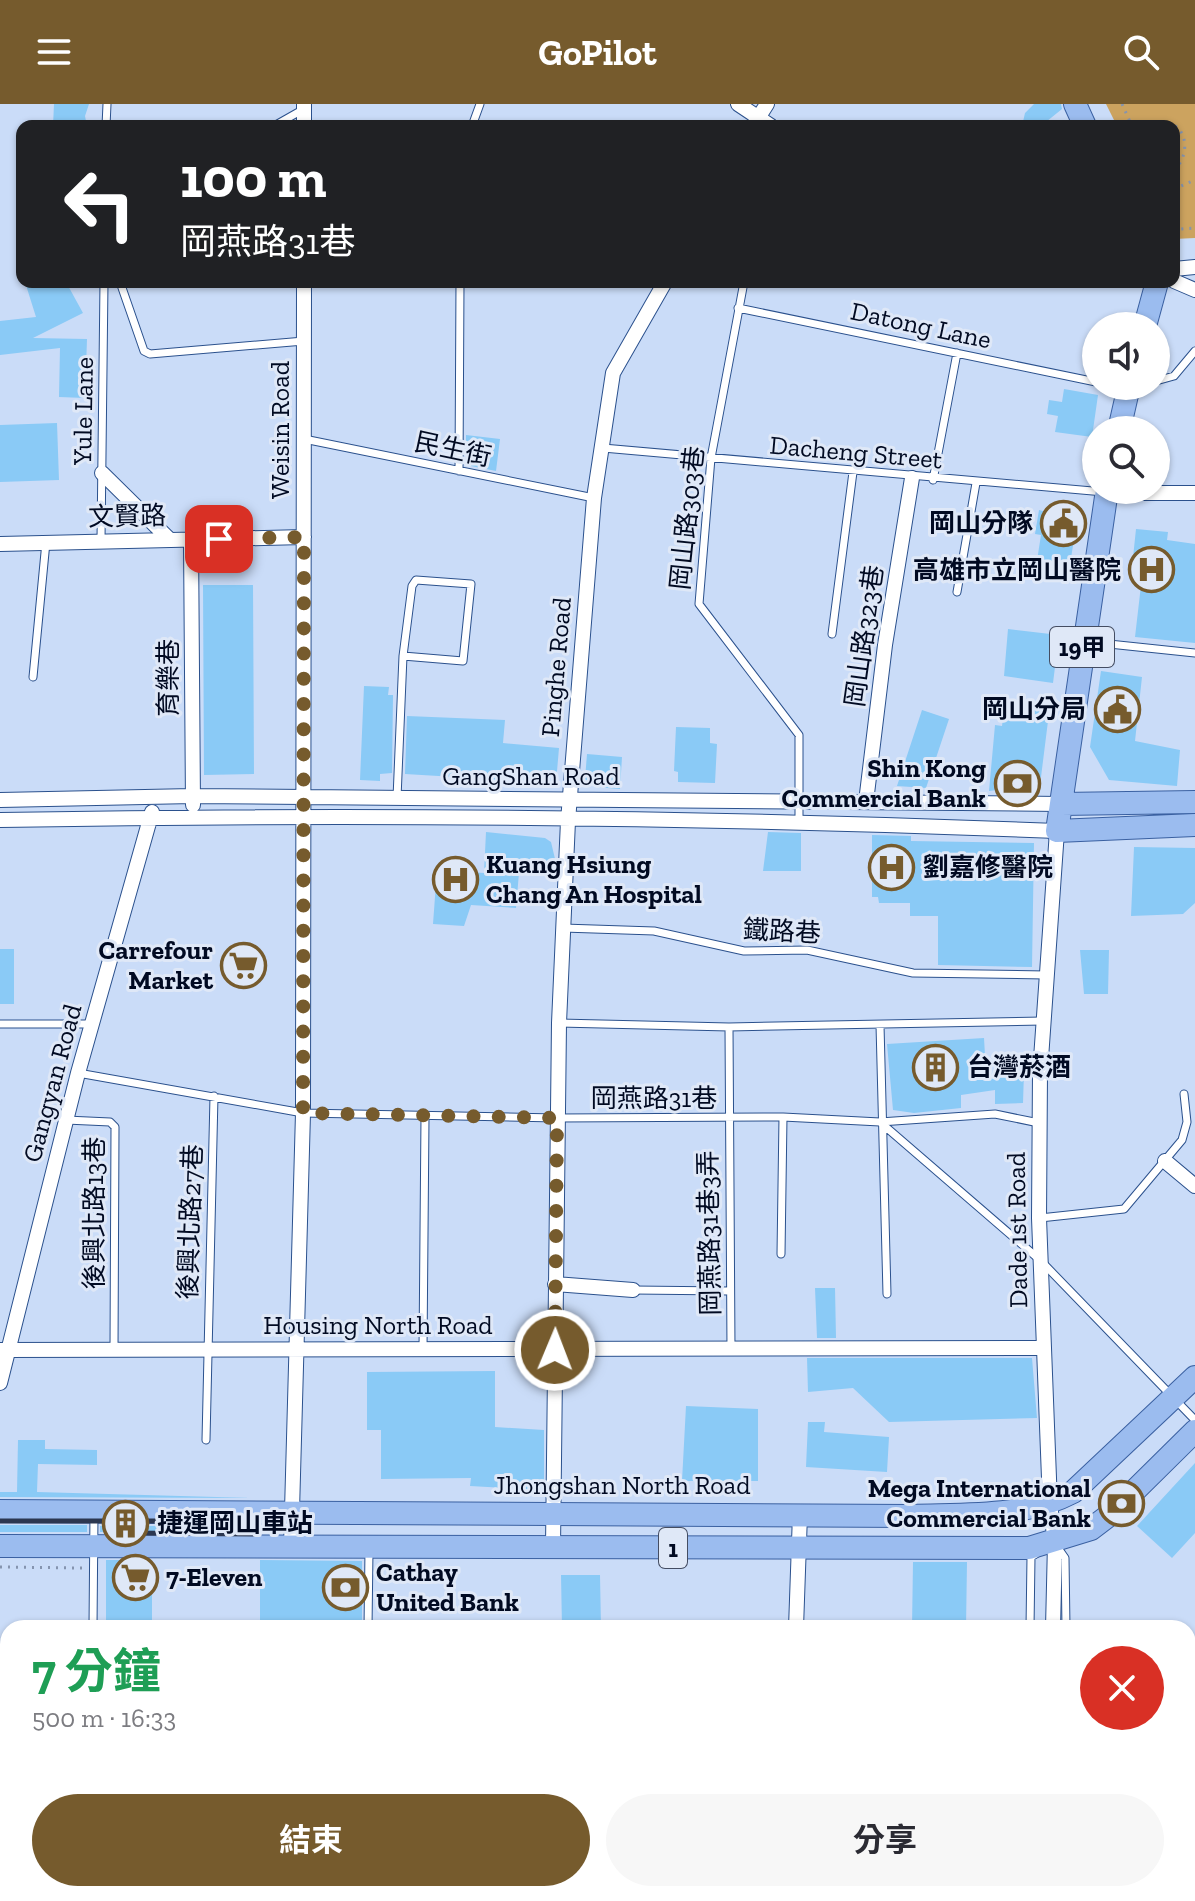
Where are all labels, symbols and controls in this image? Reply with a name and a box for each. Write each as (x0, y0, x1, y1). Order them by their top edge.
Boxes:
icon: menu (32, 30, 76, 74)
icon: search (1119, 30, 1163, 74)
text: GoPilot (538, 31, 657, 74)
text: 100 m (180, 144, 327, 211)
icon: left (48, 152, 152, 256)
text: 岡燕路31巷 (180, 220, 355, 263)
street label: Datong Lane (848, 295, 994, 355)
map controls (1082, 312, 1170, 504)
button: sound (1082, 312, 1170, 400)
street label: Yule Lane (66, 357, 100, 466)
street label: Weisin Road (264, 361, 296, 499)
button: search (1082, 416, 1170, 504)
street label: 民生街 (412, 425, 494, 473)
street label: Dacheng Street (768, 429, 944, 476)
street label: 岡山路303巷 (664, 445, 710, 591)
street label: 文賢路 (88, 499, 166, 533)
public building icon: 岡山分隊 (1040, 499, 1088, 547)
pin (185, 505, 253, 573)
place label: 岡山分隊 (929, 507, 1033, 539)
icon: arrive (197, 517, 241, 561)
hospital icon: 高雄市立岡山醫院 (1128, 546, 1176, 594)
place label: 高雄市立岡山醫院 (913, 554, 1121, 586)
street label: 岡山路323巷 (838, 563, 890, 709)
street label: Pinghe Road (534, 596, 578, 738)
road number: 19甲 (1050, 627, 1114, 667)
street label: 育樂巷 (152, 639, 184, 717)
public building icon: 岡山分局 (1093, 685, 1141, 733)
place label: 岡山分局 (982, 693, 1086, 725)
place label: Shin Kong Commercial Bank (782, 752, 987, 814)
bank icon: Shin Kong Commercial Bank (993, 759, 1041, 807)
street label: GangShan Road (442, 760, 620, 792)
hospital icon: 劉嘉修醫院 (868, 843, 916, 891)
place label: Kuang Hsiung Chang An Hospital (486, 848, 702, 910)
place label: 劉嘉修醫院 (923, 851, 1053, 883)
hospital icon: Kuang Hsiung Chang An Hospital (431, 855, 479, 903)
street label: 鐵路巷 (742, 913, 822, 949)
place label: Carrefour Market (99, 934, 214, 996)
supermarket icon: Carrefour Market (220, 941, 268, 989)
street label: Gangyan Road (16, 1001, 88, 1165)
building icon: 台灣菸酒 (912, 1043, 960, 1091)
place label: 台灣菸酒 (967, 1051, 1071, 1083)
street label: 岡燕路31巷 (591, 1082, 717, 1114)
street label: 後興北路13巷 (78, 1137, 110, 1289)
street label: 後興北路27巷 (171, 1144, 209, 1300)
street label: 岡燕路31巷3弄 (692, 1150, 726, 1316)
street label: Dade 1st Road (1000, 1152, 1034, 1308)
position arrow (513, 1308, 597, 1392)
street label: Housing North Road (263, 1309, 493, 1341)
street label: Jhongshan North Road (494, 1469, 750, 1501)
place label: Mega International Commercial Bank (868, 1472, 1092, 1534)
bank icon: Mega International Commercial Bank (1098, 1479, 1146, 1527)
building icon: 捷運岡山車站 (102, 1499, 150, 1547)
place label: 捷運岡山車站 (157, 1507, 313, 1539)
road number: 1 (659, 1528, 687, 1568)
supermarket icon: 7-Eleven (111, 1553, 159, 1601)
place label: Cathay United Bank (376, 1556, 519, 1618)
place label: 7-Eleven (166, 1561, 263, 1593)
bank icon: Cathay United Bank (321, 1563, 369, 1611)
text: 7 分鐘 (32, 1643, 161, 1700)
button: close (1080, 1646, 1164, 1730)
text: 500 m · 16:33 (32, 1702, 176, 1734)
button: 結束 (32, 1794, 590, 1886)
button: 分享 (606, 1794, 1164, 1886)

